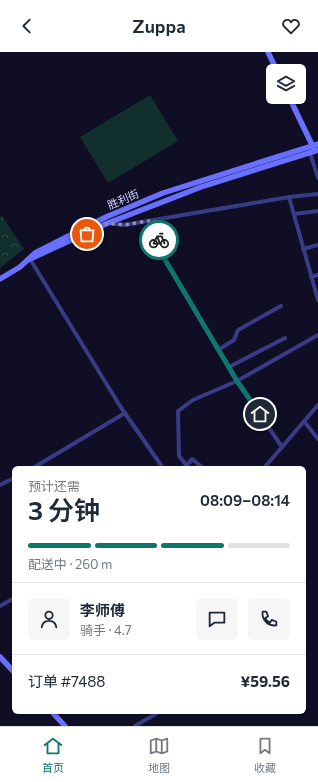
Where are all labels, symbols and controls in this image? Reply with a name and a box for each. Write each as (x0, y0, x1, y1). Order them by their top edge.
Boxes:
icon: back (16, 15, 38, 37)
text: Zuppa (132, 15, 186, 37)
icon: heart (280, 15, 302, 37)
map controls (266, 64, 306, 104)
button: layers (266, 64, 306, 104)
street label: 胜利街 (105, 187, 141, 211)
pin (70, 217, 104, 251)
courier (139, 220, 179, 260)
icon: bag (76, 223, 98, 245)
icon: bike (148, 229, 170, 251)
pin (243, 397, 277, 431)
icon: home (249, 403, 271, 425)
text: 预计还需 (28, 478, 80, 494)
text: 08:09–08:14 (200, 491, 290, 509)
text: 3 分钟 (28, 494, 100, 525)
text: 配送中 · 260 m (28, 556, 112, 572)
button: person (28, 598, 70, 640)
button: chat (196, 598, 238, 640)
button: phone (248, 598, 290, 640)
text: 李师傅 (80, 601, 125, 619)
text: 骑手 · 4.7 (80, 622, 132, 638)
text: 订单 #7488 (28, 672, 105, 690)
text: ¥59.56 (240, 672, 290, 690)
tab: 首页 (42, 735, 64, 775)
tab: 地图 (148, 735, 170, 775)
tab: 收藏 (254, 735, 276, 775)

